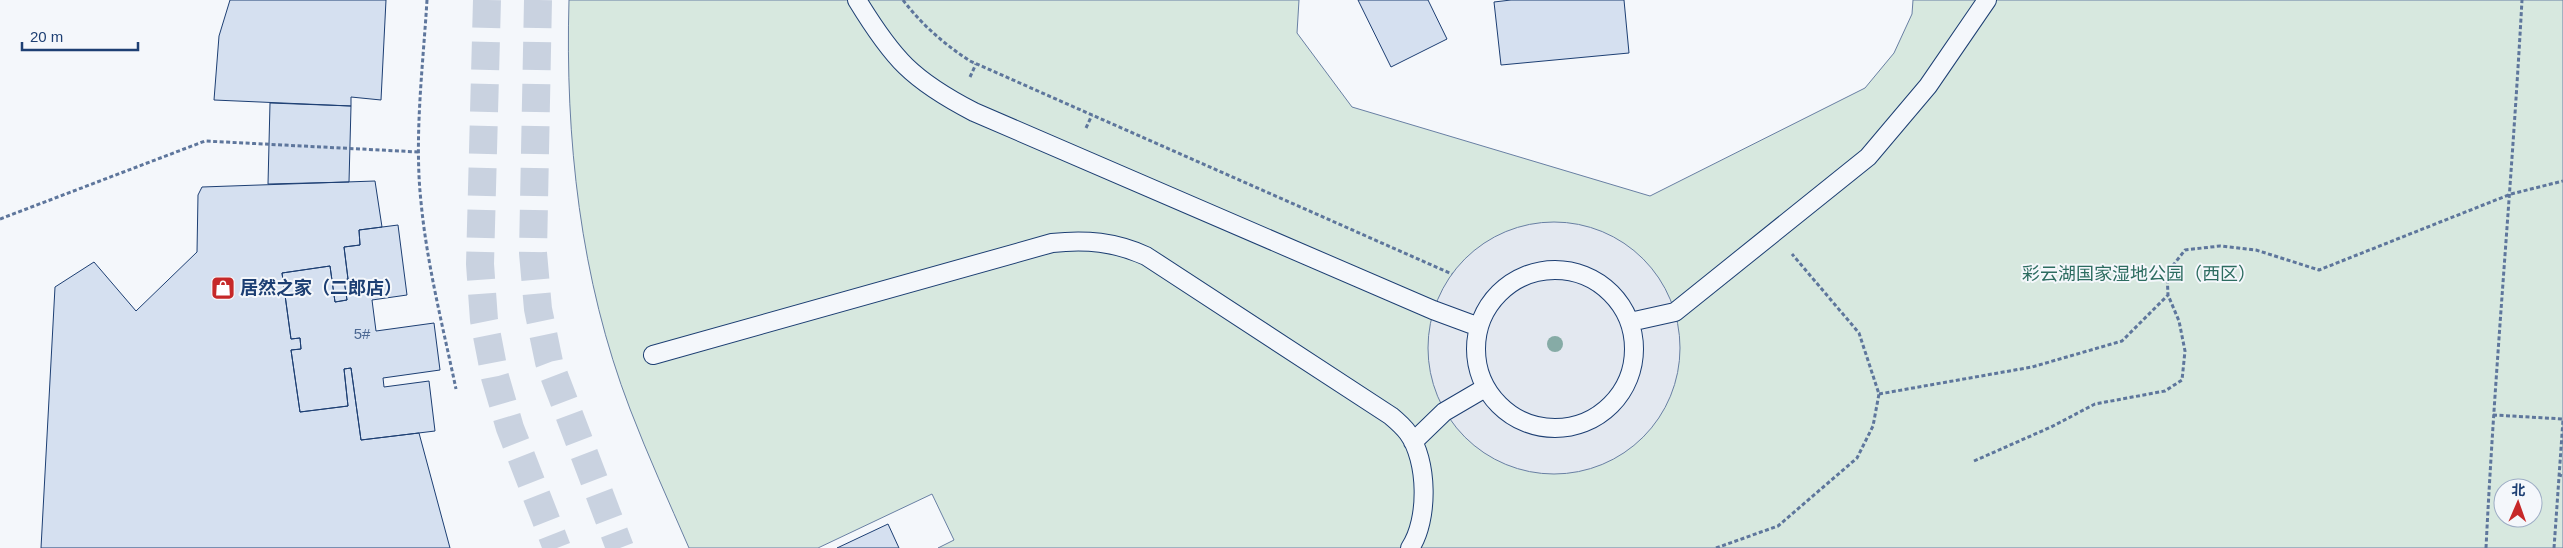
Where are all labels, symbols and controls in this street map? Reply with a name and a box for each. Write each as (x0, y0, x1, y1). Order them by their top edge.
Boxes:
scale bar (22, 20, 139, 52)
text: 20 m (30, 28, 63, 45)
park label: 彩云湖国家湿地公园（西区） (2022, 264, 2256, 284)
shop icon: 居然之家（二郎店） (210, 275, 236, 301)
place label: 居然之家（二郎店） (240, 278, 402, 298)
house number: 5# (354, 325, 371, 342)
north arrow (2493, 478, 2543, 528)
text: 北 (2511, 482, 2526, 498)

